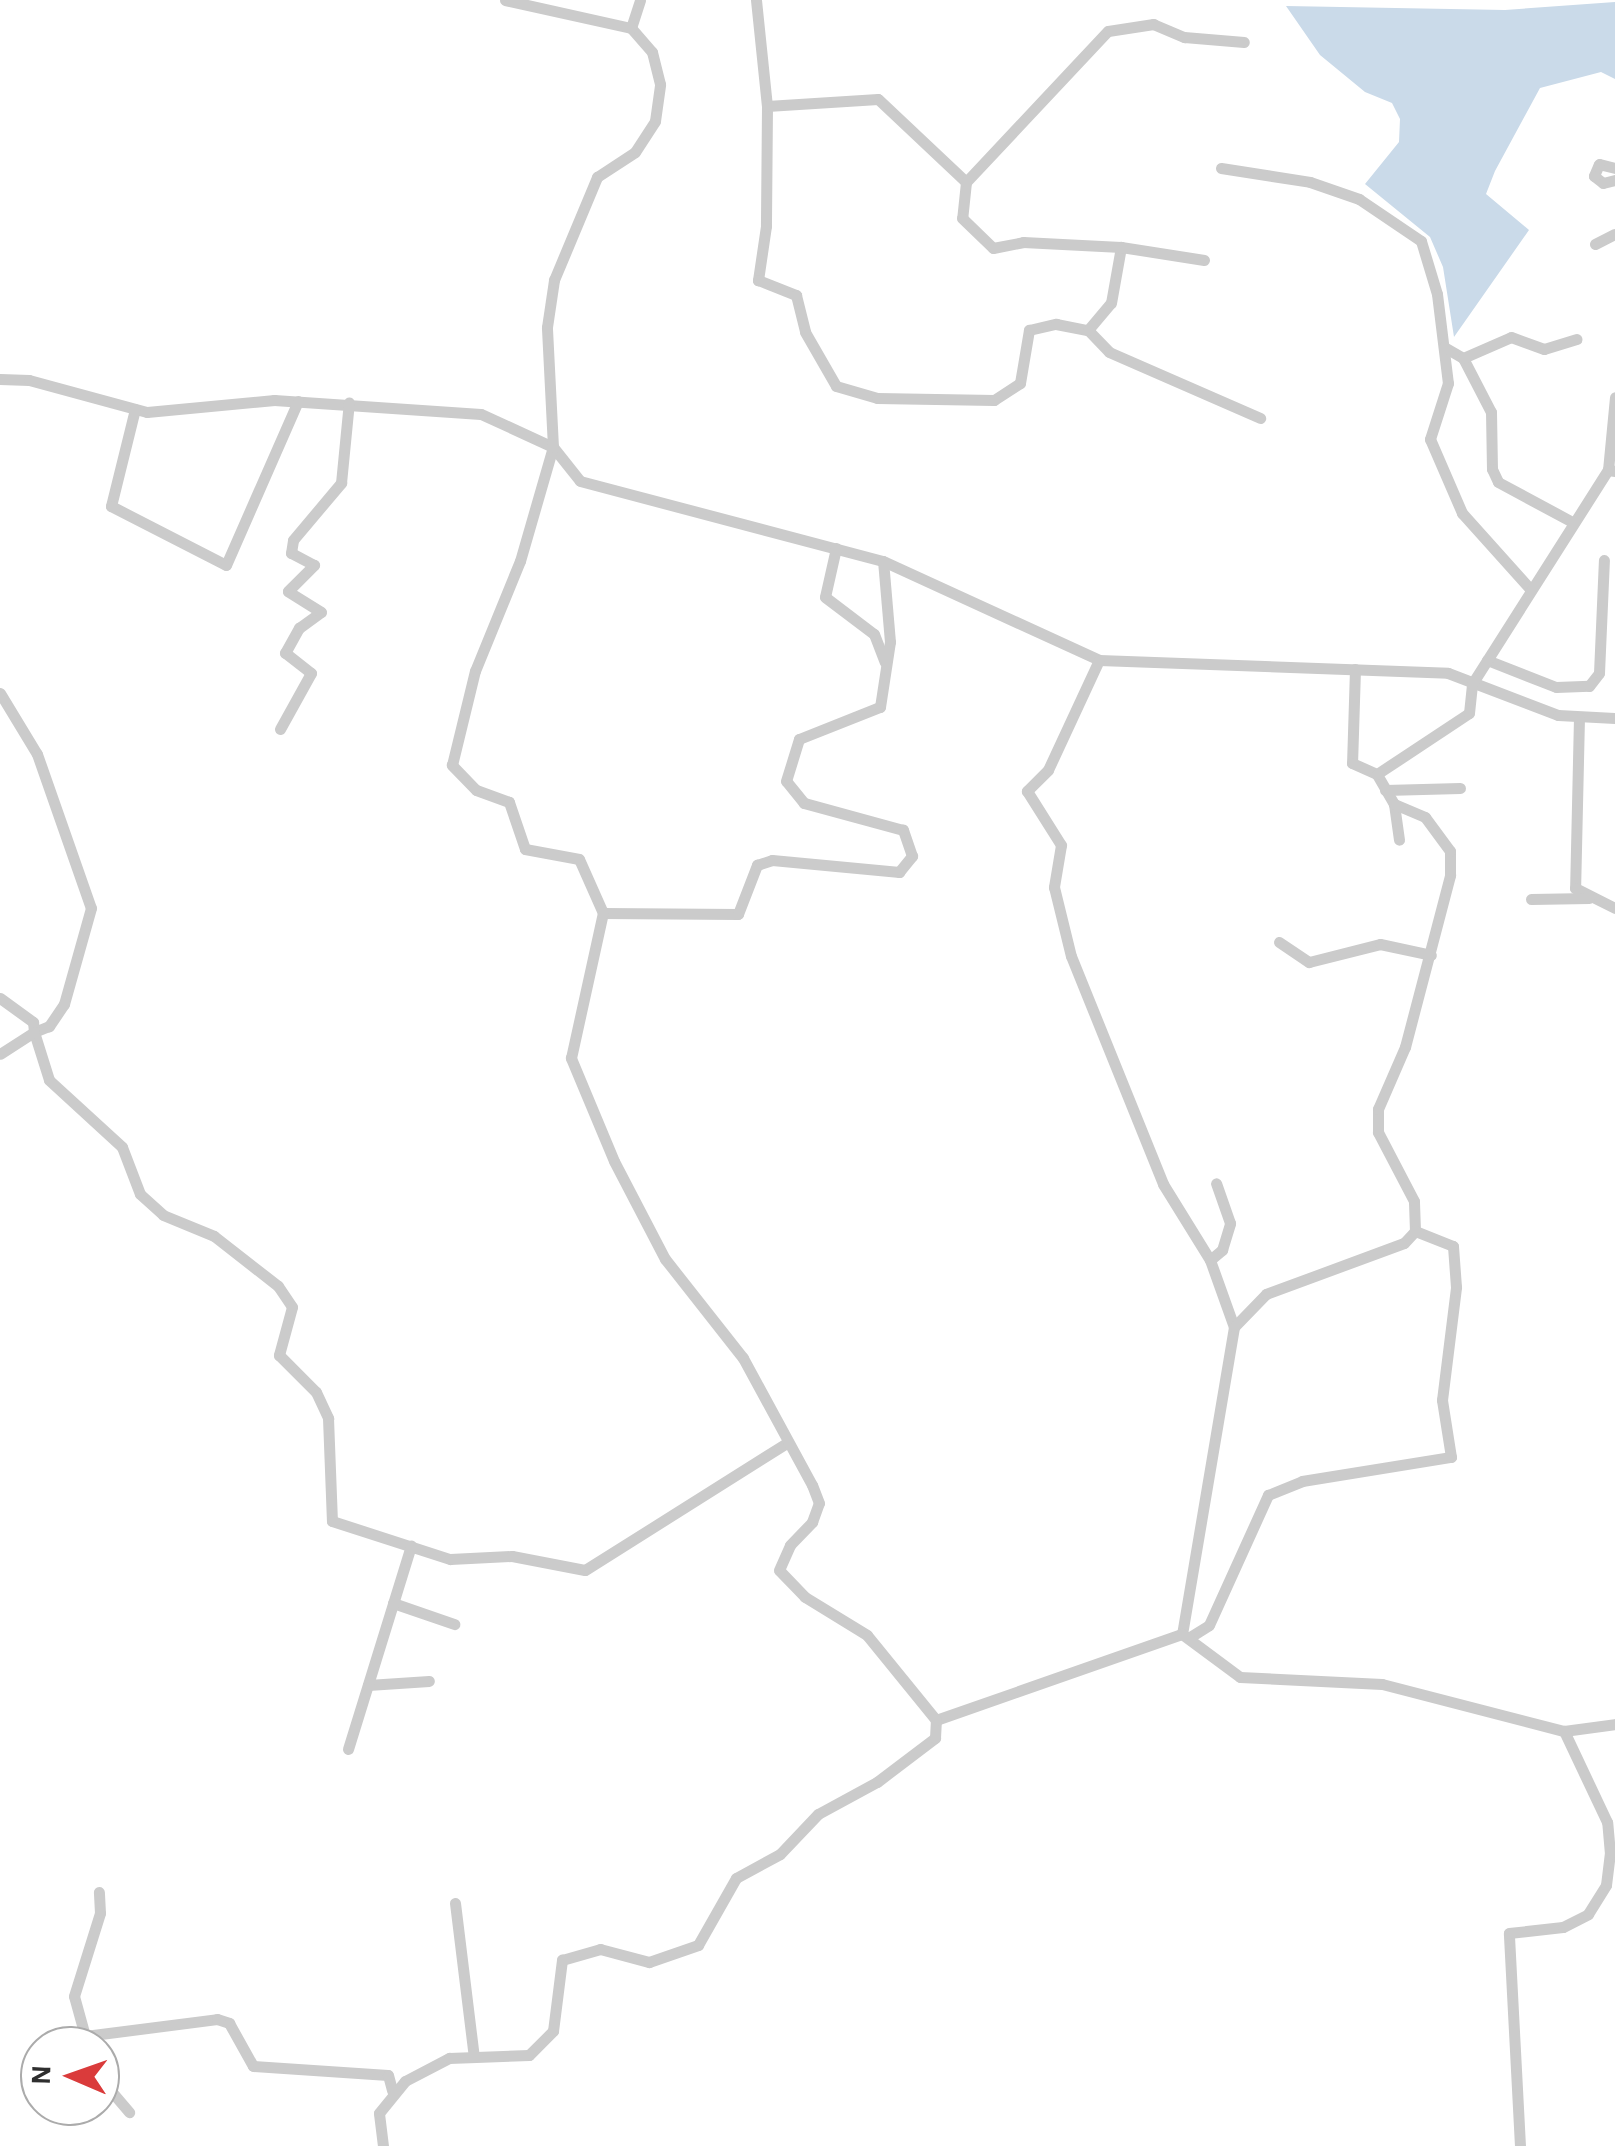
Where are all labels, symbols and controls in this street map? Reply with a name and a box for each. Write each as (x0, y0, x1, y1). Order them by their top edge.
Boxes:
north arrow (20, 2026, 120, 2126)
text: N (28, 2065, 56, 2085)

